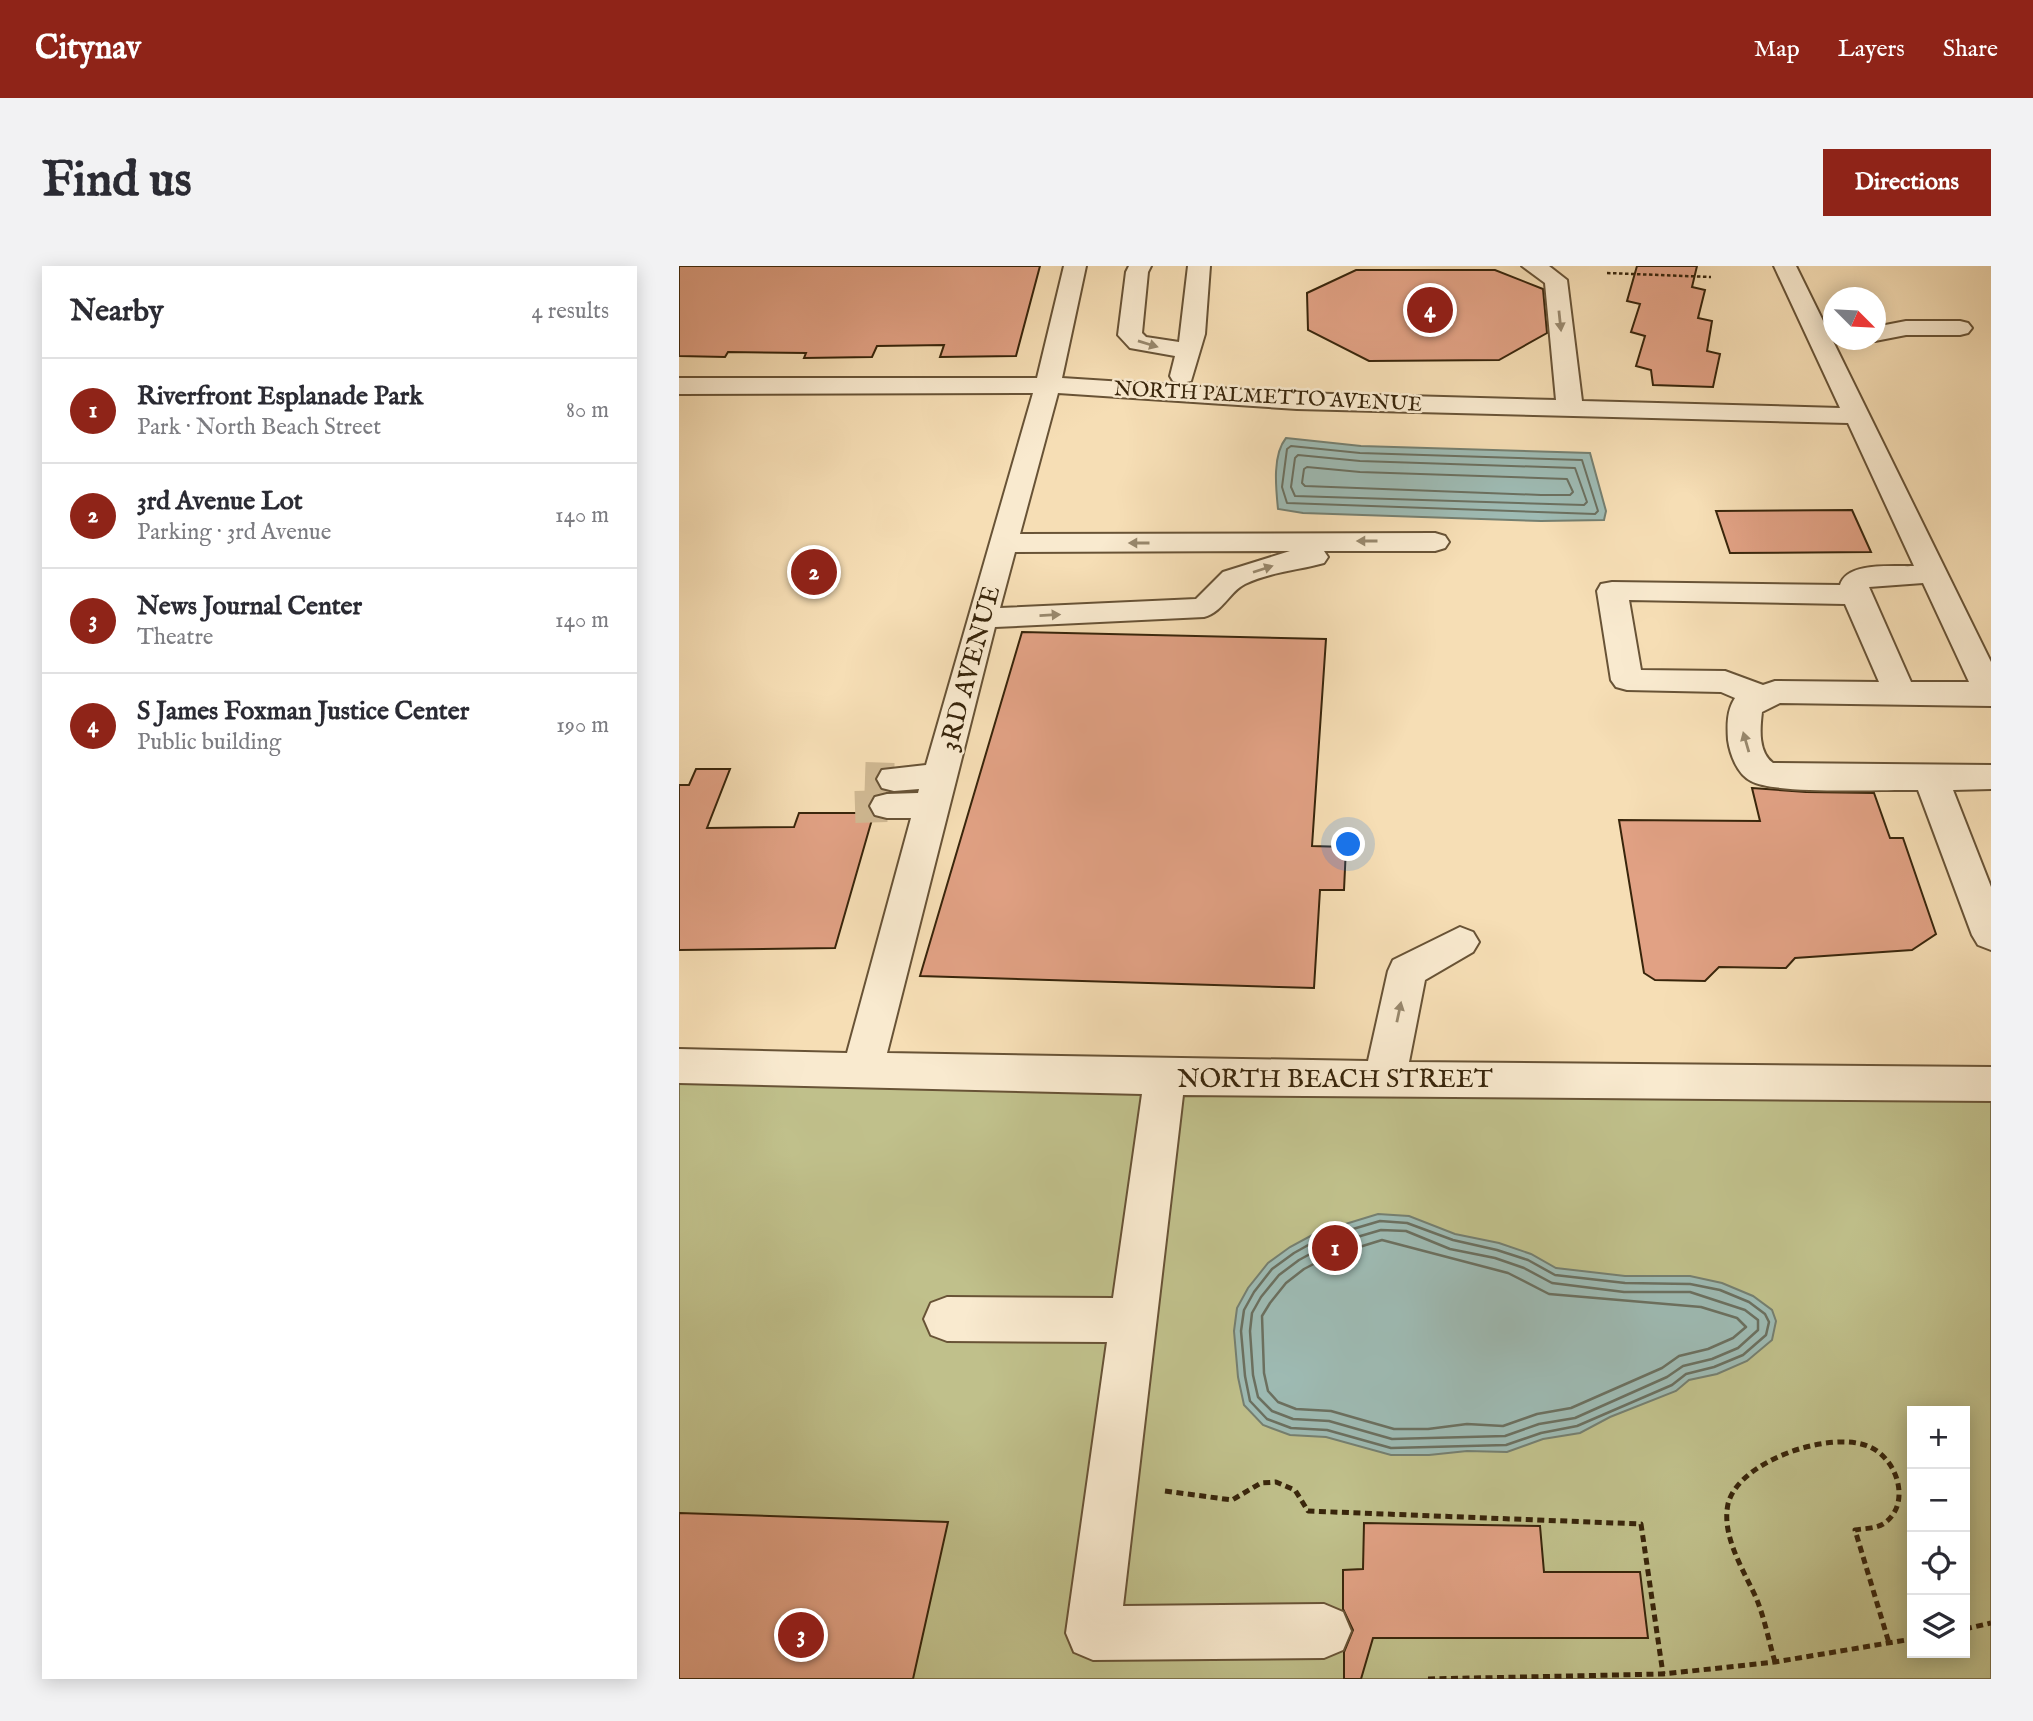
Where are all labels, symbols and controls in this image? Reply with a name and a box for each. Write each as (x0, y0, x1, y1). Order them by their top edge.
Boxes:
text: Citynav (35, 28, 141, 70)
text: Map (1754, 34, 1800, 65)
text: Layers (1838, 34, 1905, 65)
text: Share (1943, 34, 1998, 65)
button: Directions (1823, 149, 1991, 216)
text: Find us (42, 151, 192, 213)
pin: 4 (1407, 284, 1453, 336)
north arrow (1823, 287, 1886, 350)
text: Nearby (70, 293, 163, 331)
text: 4 results (531, 297, 609, 326)
one-way arrow (1555, 310, 1566, 332)
one-way arrow (1138, 340, 1159, 350)
street label: NORTH PALMETTO AVENUE (1113, 376, 1423, 419)
text: Riverfront Esplanade Park (137, 380, 423, 413)
text: 1 (89, 396, 97, 425)
text: 80 m (566, 396, 609, 425)
text: Park · North Beach Street (137, 413, 381, 442)
text: 3rd Avenue Lot (137, 485, 303, 518)
text: 2 (88, 501, 98, 530)
text: 140 m (555, 501, 609, 530)
text: Parking · 3rd Avenue (137, 518, 331, 547)
one-way arrow (1355, 535, 1377, 547)
one-way arrow (1128, 537, 1150, 548)
pin: 2 (791, 546, 837, 598)
one-way arrow (1253, 563, 1274, 573)
street label: 3RD AVENUE (933, 582, 1008, 755)
text: News Journal Center (137, 590, 362, 623)
text: 3 (89, 606, 97, 635)
text: 140 m (555, 606, 609, 635)
one-way arrow (1039, 610, 1061, 621)
text: Theatre (137, 623, 213, 652)
text: S James Foxman Justice Center (137, 695, 469, 728)
text: 4 (87, 711, 99, 740)
text: 190 m (556, 711, 609, 740)
text: Public building (137, 728, 281, 757)
one-way arrow (1741, 731, 1751, 752)
your location (1331, 827, 1365, 861)
one-way arrow (1394, 1001, 1405, 1023)
street label: NORTH BEACH STREET (1177, 1063, 1493, 1096)
pin: 1 (1312, 1222, 1358, 1274)
map controls (1907, 1406, 1970, 1658)
button: + (1907, 1406, 1970, 1469)
button: − (1907, 1469, 1970, 1532)
button: locate (1907, 1532, 1970, 1595)
button: layers (1907, 1595, 1970, 1658)
pin: 3 (778, 1609, 824, 1661)

